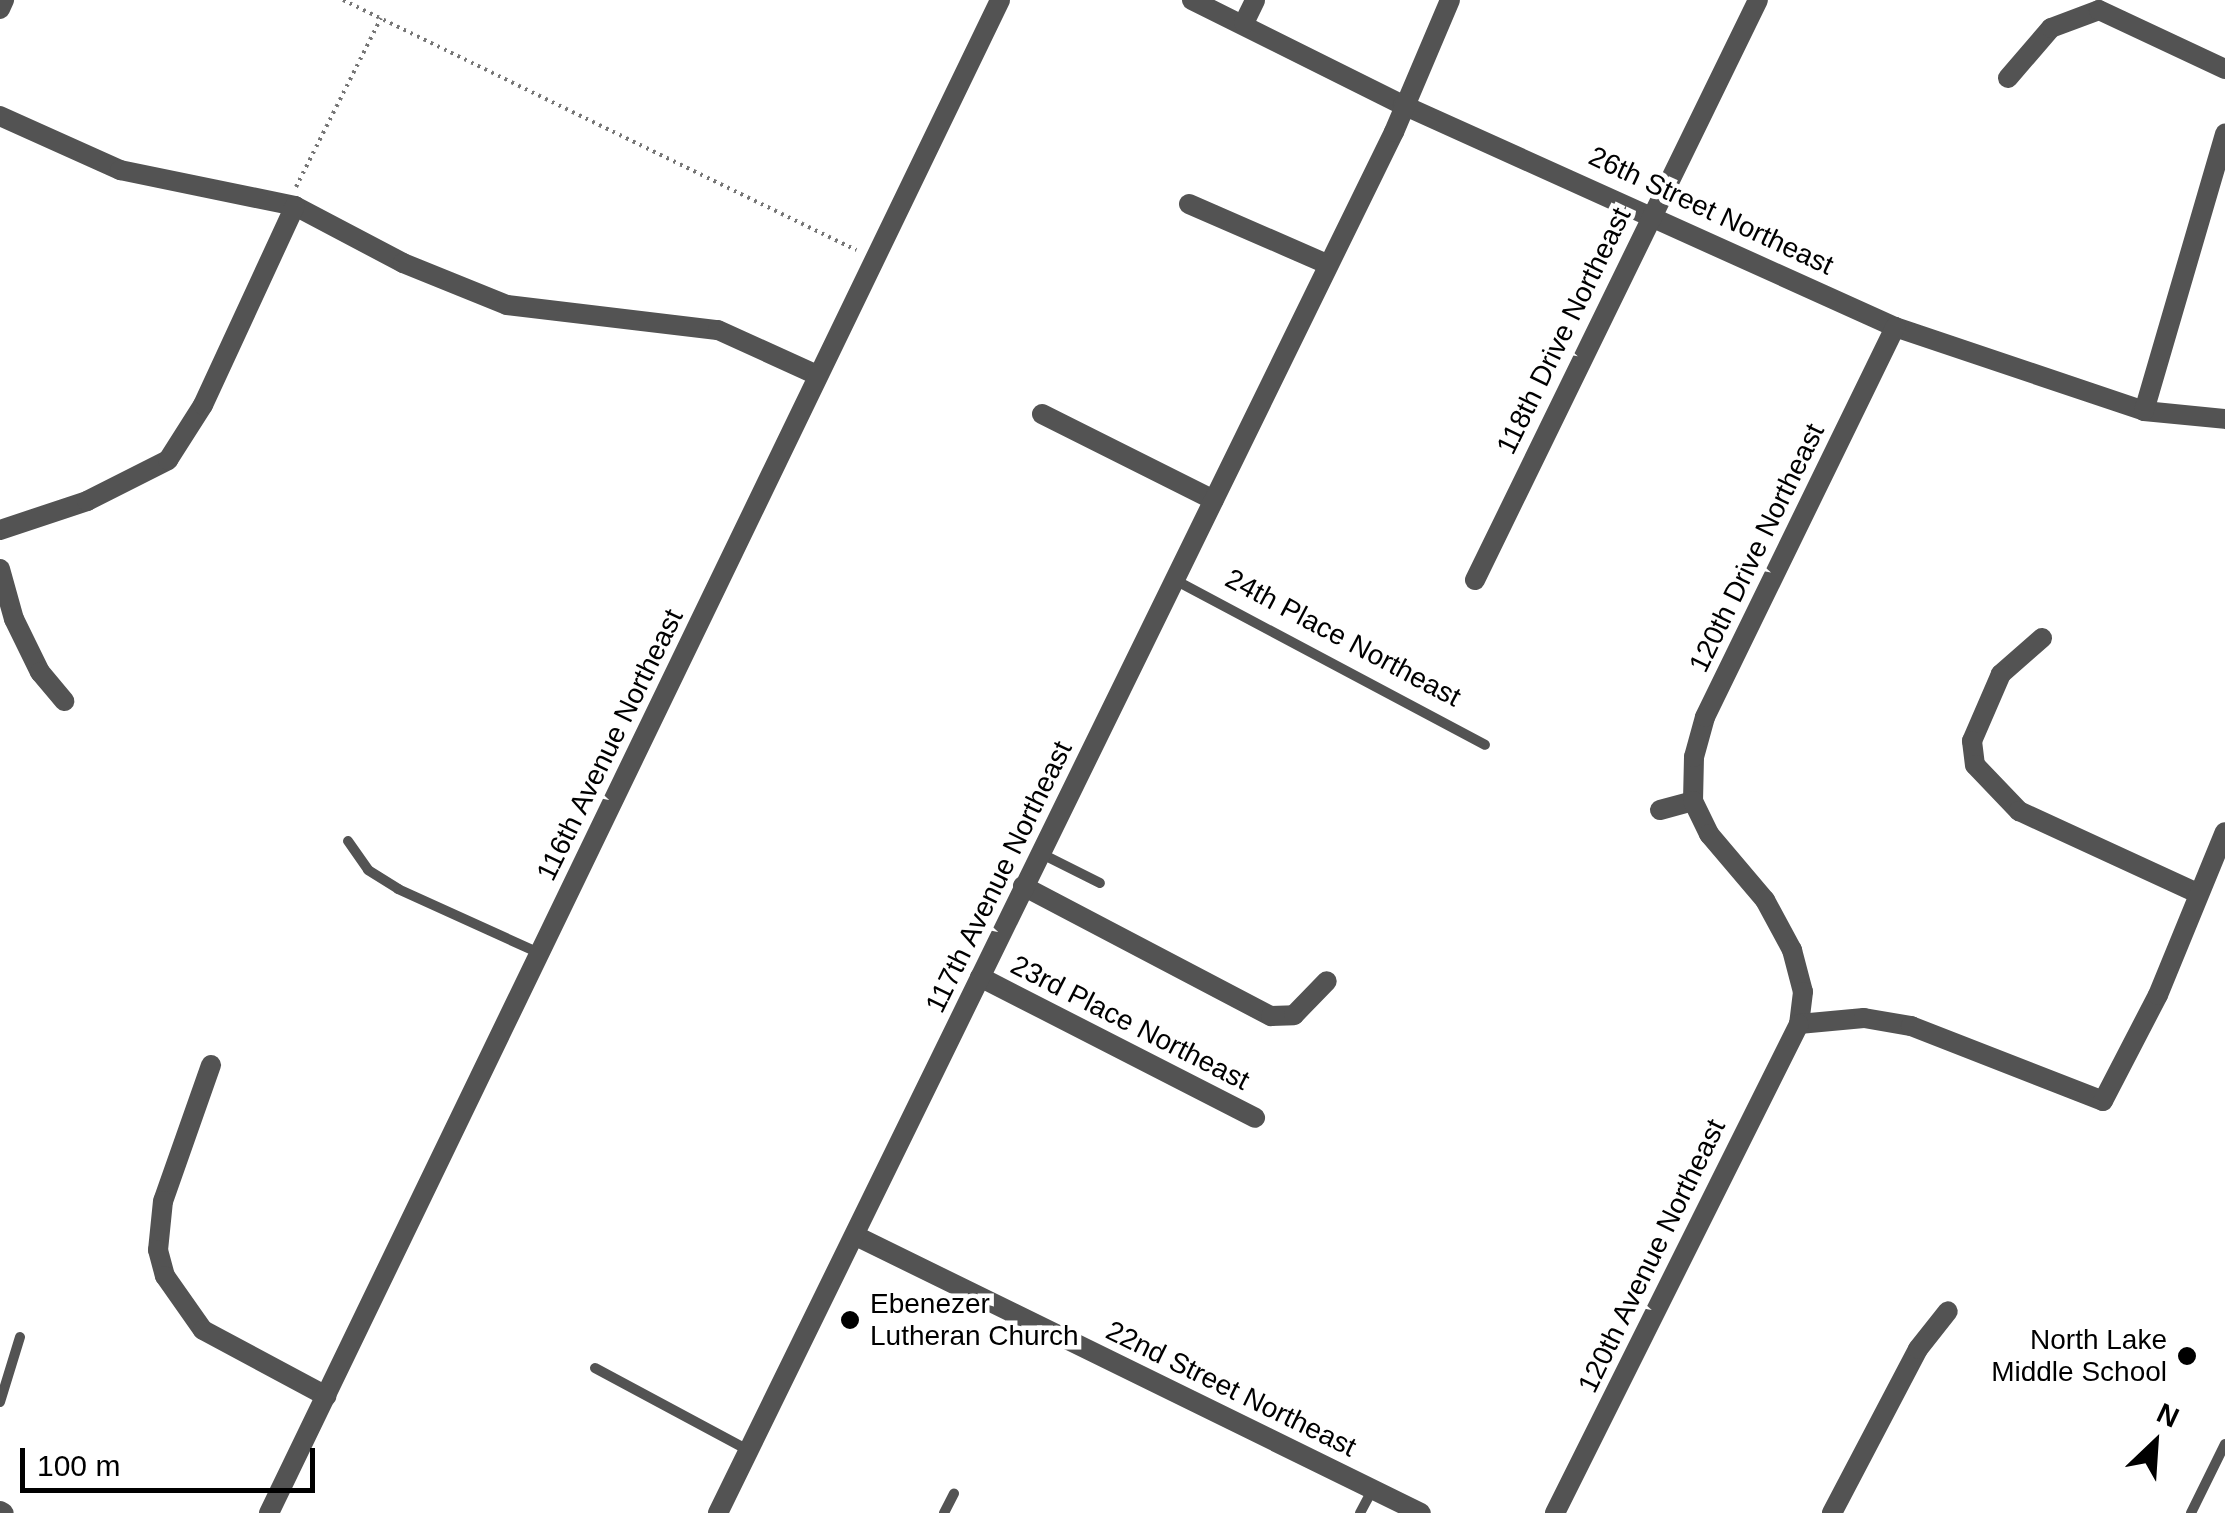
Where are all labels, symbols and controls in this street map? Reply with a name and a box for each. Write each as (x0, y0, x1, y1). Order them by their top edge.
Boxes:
street label: 26th Street Northeast (1583, 140, 1839, 282)
street label: 118th Drive Northeast (1490, 202, 1638, 460)
street label: 120th Drive Northeast (1682, 418, 1832, 678)
street label: 24th Place Northeast (1220, 562, 1466, 714)
street label: 116th Avenue Northeast (529, 603, 691, 887)
street label: 117th Avenue Northeast (918, 735, 1080, 1019)
street label: 23rd Place Northeast (1005, 948, 1255, 1098)
street label: 120th Avenue Northeast (1571, 1113, 1733, 1399)
place label: Ebenezer Lutheran Church (870, 1287, 1079, 1353)
marker: Ebenezer Lutheran Church (839, 1309, 861, 1331)
street label: 22nd Street Northeast (1101, 1314, 1361, 1464)
place label: North Lake Middle School (1991, 1323, 2167, 1389)
marker: North Lake Middle School (2176, 1345, 2198, 1367)
north arrow (2105, 1393, 2205, 1493)
text: N (2152, 1397, 2184, 1434)
scale bar (25, 1428, 320, 1490)
text: 100 m (37, 1449, 120, 1482)

